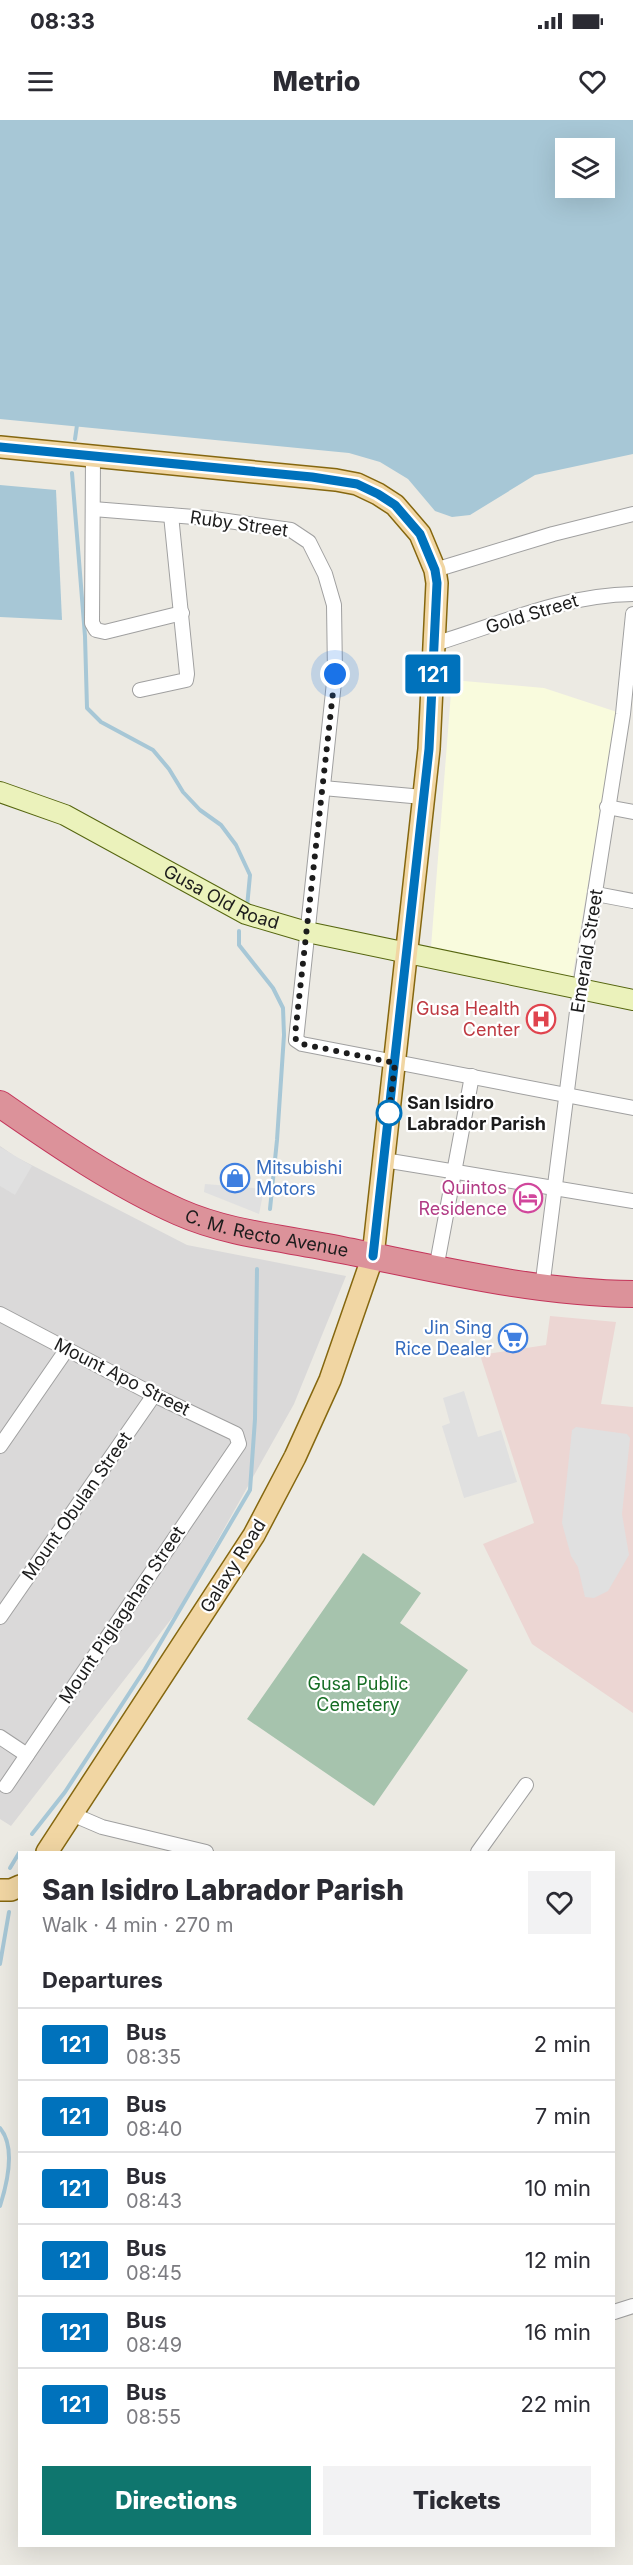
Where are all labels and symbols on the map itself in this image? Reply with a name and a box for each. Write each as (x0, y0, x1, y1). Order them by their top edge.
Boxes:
street label: Ruby Street (189, 506, 290, 541)
street label: Gold Street (483, 589, 581, 638)
line badge: 121 (398, 654, 468, 694)
your location (320, 659, 350, 689)
street label: Gusa Old Road (160, 860, 282, 933)
street label: Emerald Street (566, 887, 607, 1014)
place label: Gusa Health Center (416, 998, 520, 1040)
hospital icon: Gusa Health Center (525, 1003, 557, 1035)
place label: San Isidro Labrador Parish (407, 1092, 546, 1134)
marker: San Isidro Labrador Parish (376, 1100, 402, 1126)
place label: Mitsubishi Motors (256, 1157, 342, 1199)
shop icon: Mitsubishi Motors (219, 1162, 251, 1194)
place label: Quintos Residence (418, 1177, 507, 1219)
hotel icon: Quintos Residence (512, 1182, 544, 1214)
street label: C. M. Recto Avenue (182, 1205, 350, 1261)
place label: Jin Sing Rice Dealer (395, 1317, 492, 1359)
supermarket icon: Jin Sing Rice Dealer (497, 1322, 529, 1354)
street label: Mount Apo Street (51, 1333, 194, 1420)
street label: Mount Obulan Street (18, 1428, 136, 1584)
street label: Galaxy Road (195, 1515, 270, 1616)
street label: Mount Piglagahan Street (54, 1522, 189, 1707)
park label: Gusa Public Cemetery (308, 1673, 408, 1715)

